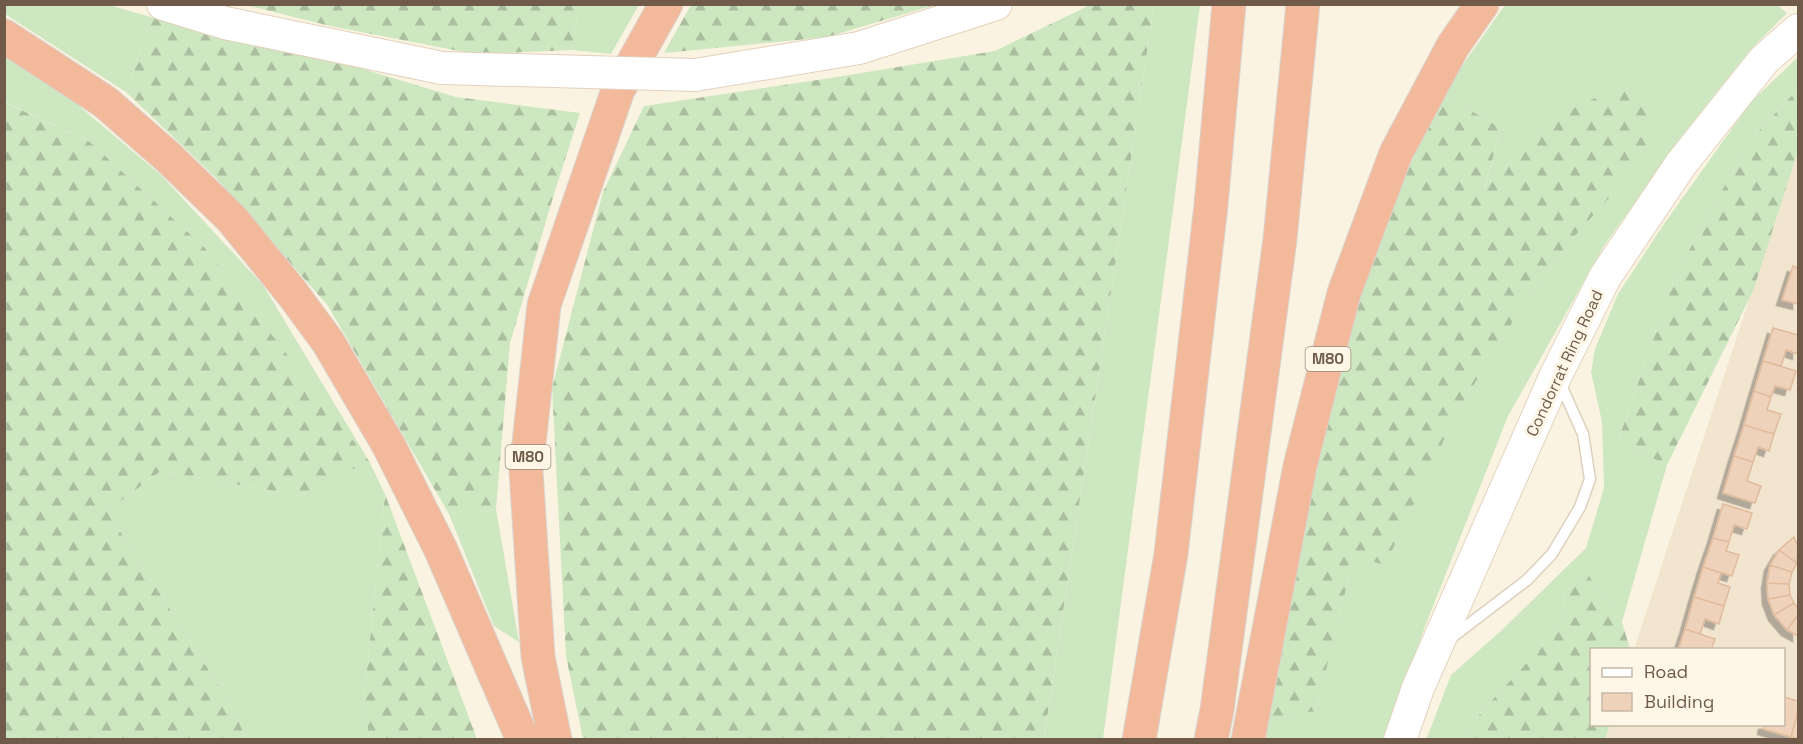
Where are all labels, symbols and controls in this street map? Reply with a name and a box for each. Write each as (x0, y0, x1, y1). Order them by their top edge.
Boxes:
street label: Condorrat Ring Road (1521, 286, 1608, 440)
road number: M80 (1306, 347, 1350, 371)
road number: M80 (506, 445, 550, 469)
legend (1590, 648, 1785, 726)
text: Road (1644, 660, 1688, 683)
text: Building (1644, 690, 1714, 713)

